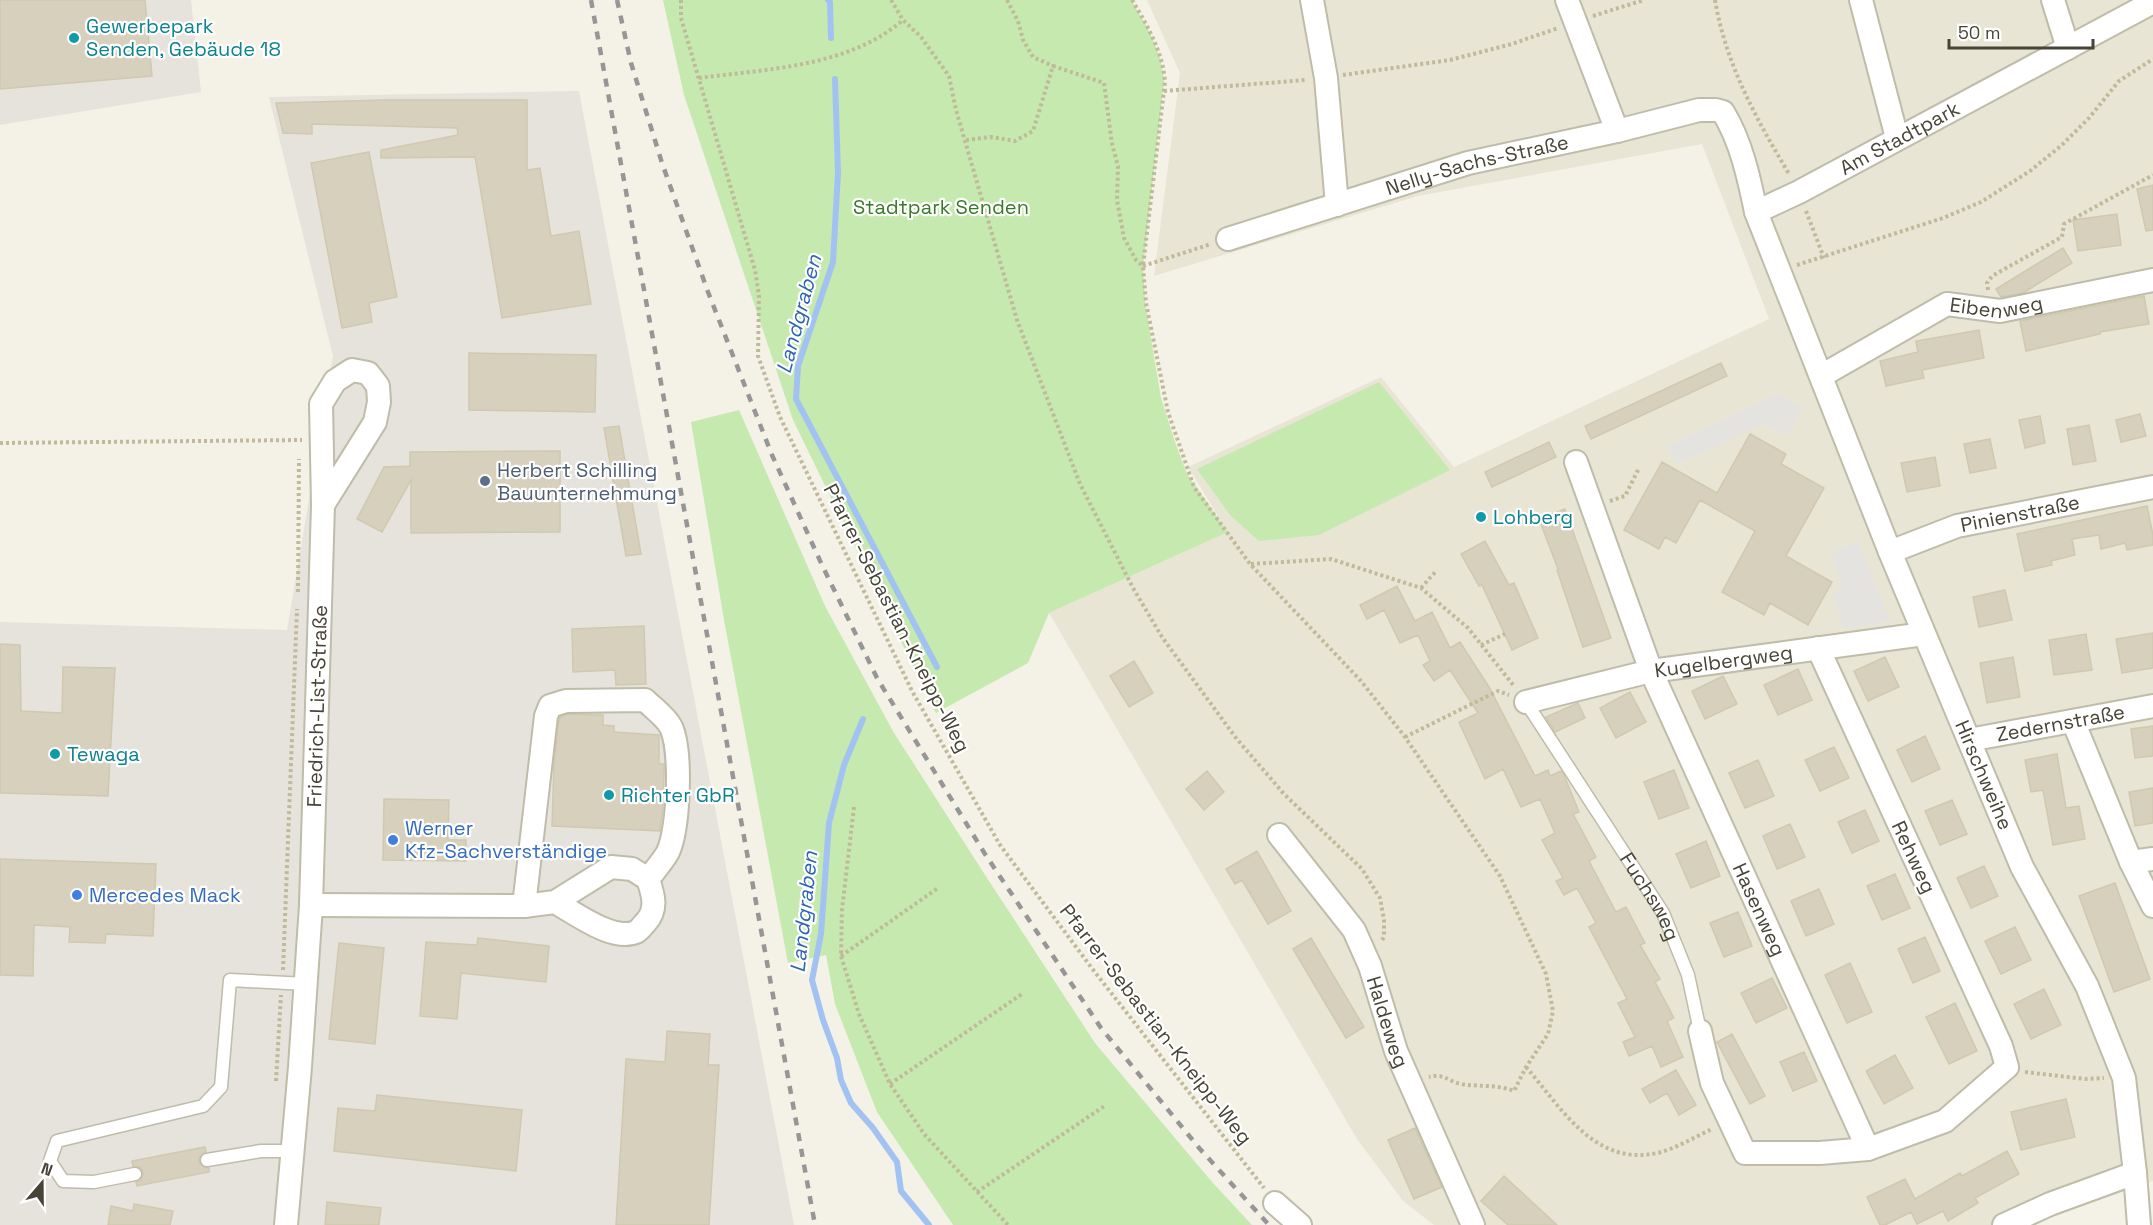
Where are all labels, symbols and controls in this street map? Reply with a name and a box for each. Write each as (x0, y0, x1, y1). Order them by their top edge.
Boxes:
scale bar (1949, 12, 2093, 50)
place label: Gewerbepark Senden, Gebäude 18 (86, 13, 281, 62)
text: 50 m (1958, 21, 2000, 44)
marker: Gewerbepark Senden, Gebäude 18 (67, 31, 81, 45)
street label: Am Stadtpark (1835, 95, 1964, 181)
street label: Nelly-Sachs-Straße (1382, 129, 1571, 201)
park label: Stadtpark Senden (853, 194, 1029, 220)
water label: Landgraben (770, 250, 828, 376)
street label: Eibenweg (1948, 290, 2045, 324)
place label: Herbert Schilling Bauunternehmung (497, 457, 677, 506)
marker: Herbert Schilling Bauunternehmung (478, 474, 492, 488)
street label: Pfarrer-Sebastian-Kneipp-Weg (818, 479, 976, 757)
street label: Pinienstraße (1958, 489, 2082, 538)
place label: Lohberg (1493, 504, 1573, 530)
marker: Lohberg (1474, 510, 1488, 524)
street label: Friedrich-List-Straße (301, 604, 333, 808)
street label: Kugelbergweg (1653, 639, 1794, 683)
street label: Zedernstraße (1994, 698, 2127, 748)
street label: Hirschweihe (1949, 716, 2019, 834)
place label: Tewaga (67, 741, 140, 767)
marker: Tewaga (48, 747, 62, 761)
place label: Richter GbR (621, 782, 735, 808)
marker: Richter GbR (602, 788, 616, 802)
place label: Werner Kfz-Sachverständige (405, 815, 607, 864)
street label: Rehweg (1886, 817, 1942, 897)
marker: Werner Kfz-Sachverständige (386, 833, 400, 847)
street label: Fuchsweg (1614, 847, 1686, 944)
water label: Landgraben (784, 849, 823, 974)
street label: Hasenweg (1727, 859, 1792, 960)
place label: Mercedes Mack (89, 882, 241, 908)
marker: Mercedes Mack (70, 888, 84, 902)
street label: Pfarrer-Sebastian-Kneipp-Weg (1054, 898, 1258, 1150)
street label: Haldeweg (1361, 973, 1415, 1072)
north arrow (12, 1153, 72, 1213)
text: N (38, 1158, 56, 1181)

